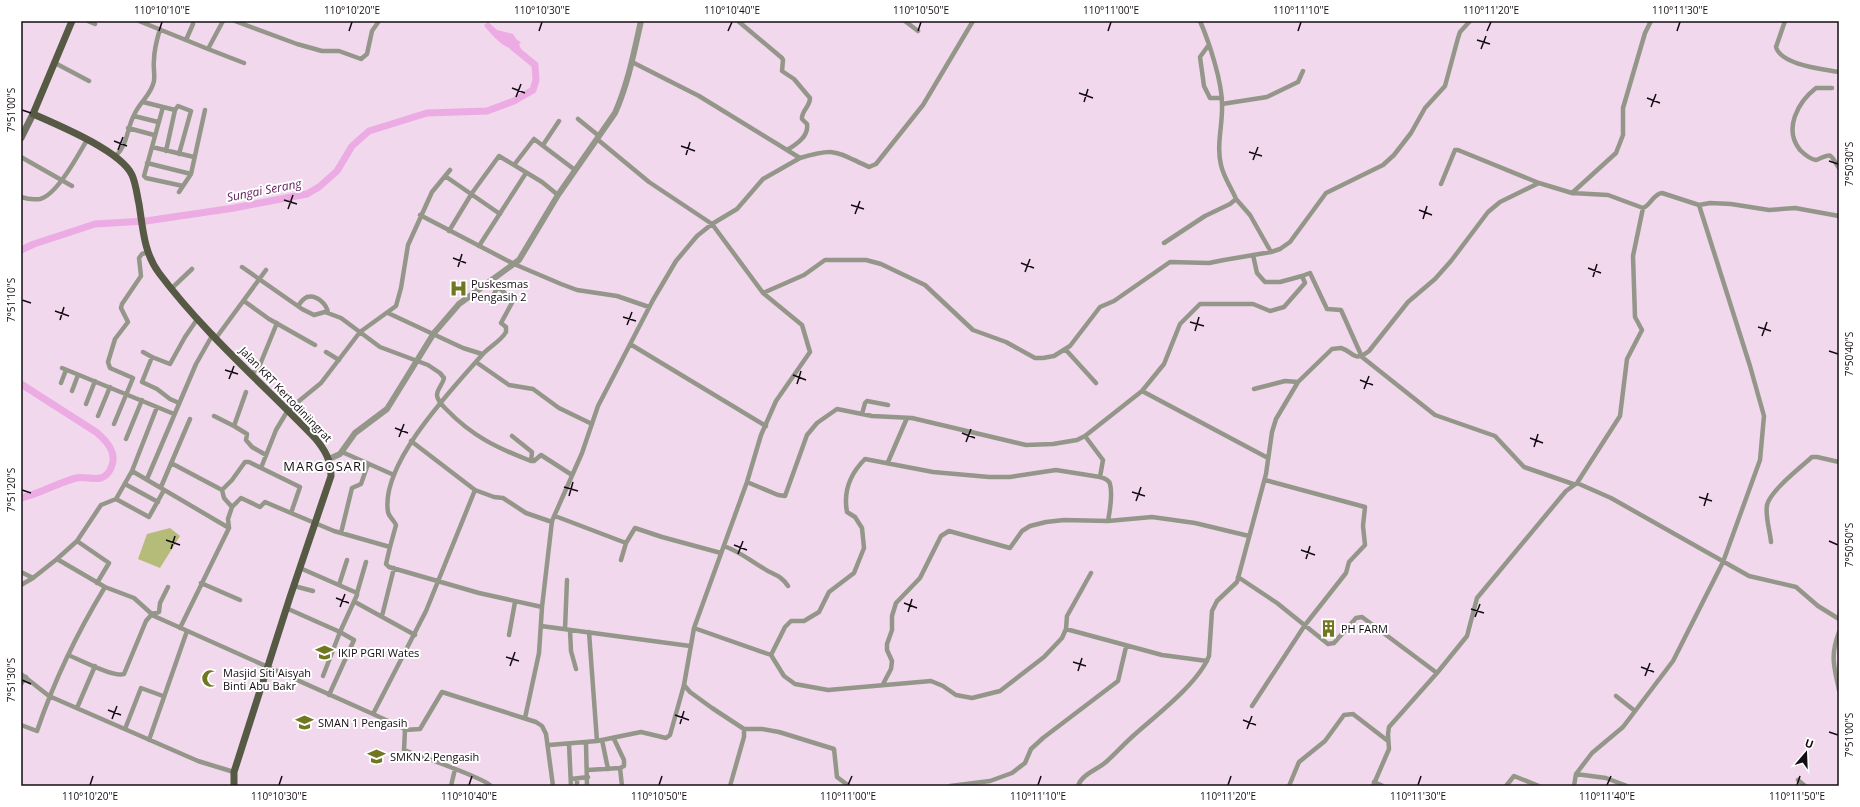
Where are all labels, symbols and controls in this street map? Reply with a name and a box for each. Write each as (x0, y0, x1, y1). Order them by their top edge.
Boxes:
text: 110°10'10"E (134, 3, 190, 17)
text: 110°10'20"E (324, 3, 380, 17)
text: 110°10'30"E (514, 3, 570, 17)
text: 110°10'40"E (704, 3, 760, 17)
text: 110°10'50"E (893, 3, 949, 17)
text: 110°11'00"E (1083, 3, 1139, 17)
text: 110°11'10"E (1273, 3, 1329, 17)
text: 110°11'20"E (1463, 3, 1519, 17)
text: 110°11'30"E (1652, 3, 1708, 17)
text: 7°51'00"S (4, 88, 18, 132)
text: 7°50'30"S (1842, 142, 1856, 186)
water label: Sungai Serang (225, 174, 304, 206)
place label: Puskesmas Pengasih 2 (471, 276, 528, 304)
text: 7°51'10"S (4, 278, 18, 322)
hospital icon: Puskesmas Pengasih 2 (448, 279, 468, 299)
text: 7°50'40"S (1842, 332, 1856, 376)
street label: Jalan KRT Kertodiniingrat (236, 342, 336, 445)
district label: MARGOSARI (283, 457, 367, 475)
text: 7°51'20"S (4, 468, 18, 512)
text: 7°50'50"S (1842, 523, 1856, 567)
building icon: PH FARM (1318, 618, 1338, 638)
place label: PH FARM (1341, 621, 1388, 636)
school or university icon: IKIP PGRI Wates (315, 642, 335, 662)
place label: IKIP PGRI Wates (338, 645, 419, 660)
text: 7°51'30"S (4, 658, 18, 702)
place label: Masjid Siti Aisyah Binti Abu Bakr (223, 665, 311, 693)
mosque icon: Masjid Siti Aisyah Binti Abu Bakr (200, 668, 220, 688)
school or university icon: SMAN 1 Pengasih (295, 712, 315, 732)
text: 7°51'00"S (1842, 713, 1856, 757)
place label: SMAN 1 Pengasih (318, 715, 408, 730)
north arrow (1786, 733, 1826, 773)
text: U (1803, 735, 1816, 752)
school or university icon: SMKN 2 Pengasih (367, 746, 387, 766)
place label: SMKN 2 Pengasih (390, 749, 479, 764)
text: 110°10'20"E (62, 789, 118, 803)
text: 110°10'30"E (251, 789, 307, 803)
text: 110°10'40"E (441, 789, 497, 803)
text: 110°10'50"E (631, 789, 687, 803)
text: 110°11'00"E (820, 789, 876, 803)
text: 110°11'10"E (1010, 789, 1066, 803)
text: 110°11'20"E (1200, 789, 1256, 803)
text: 110°11'30"E (1390, 789, 1446, 803)
text: 110°11'40"E (1579, 789, 1635, 803)
text: 110°11'50"E (1769, 789, 1825, 803)

